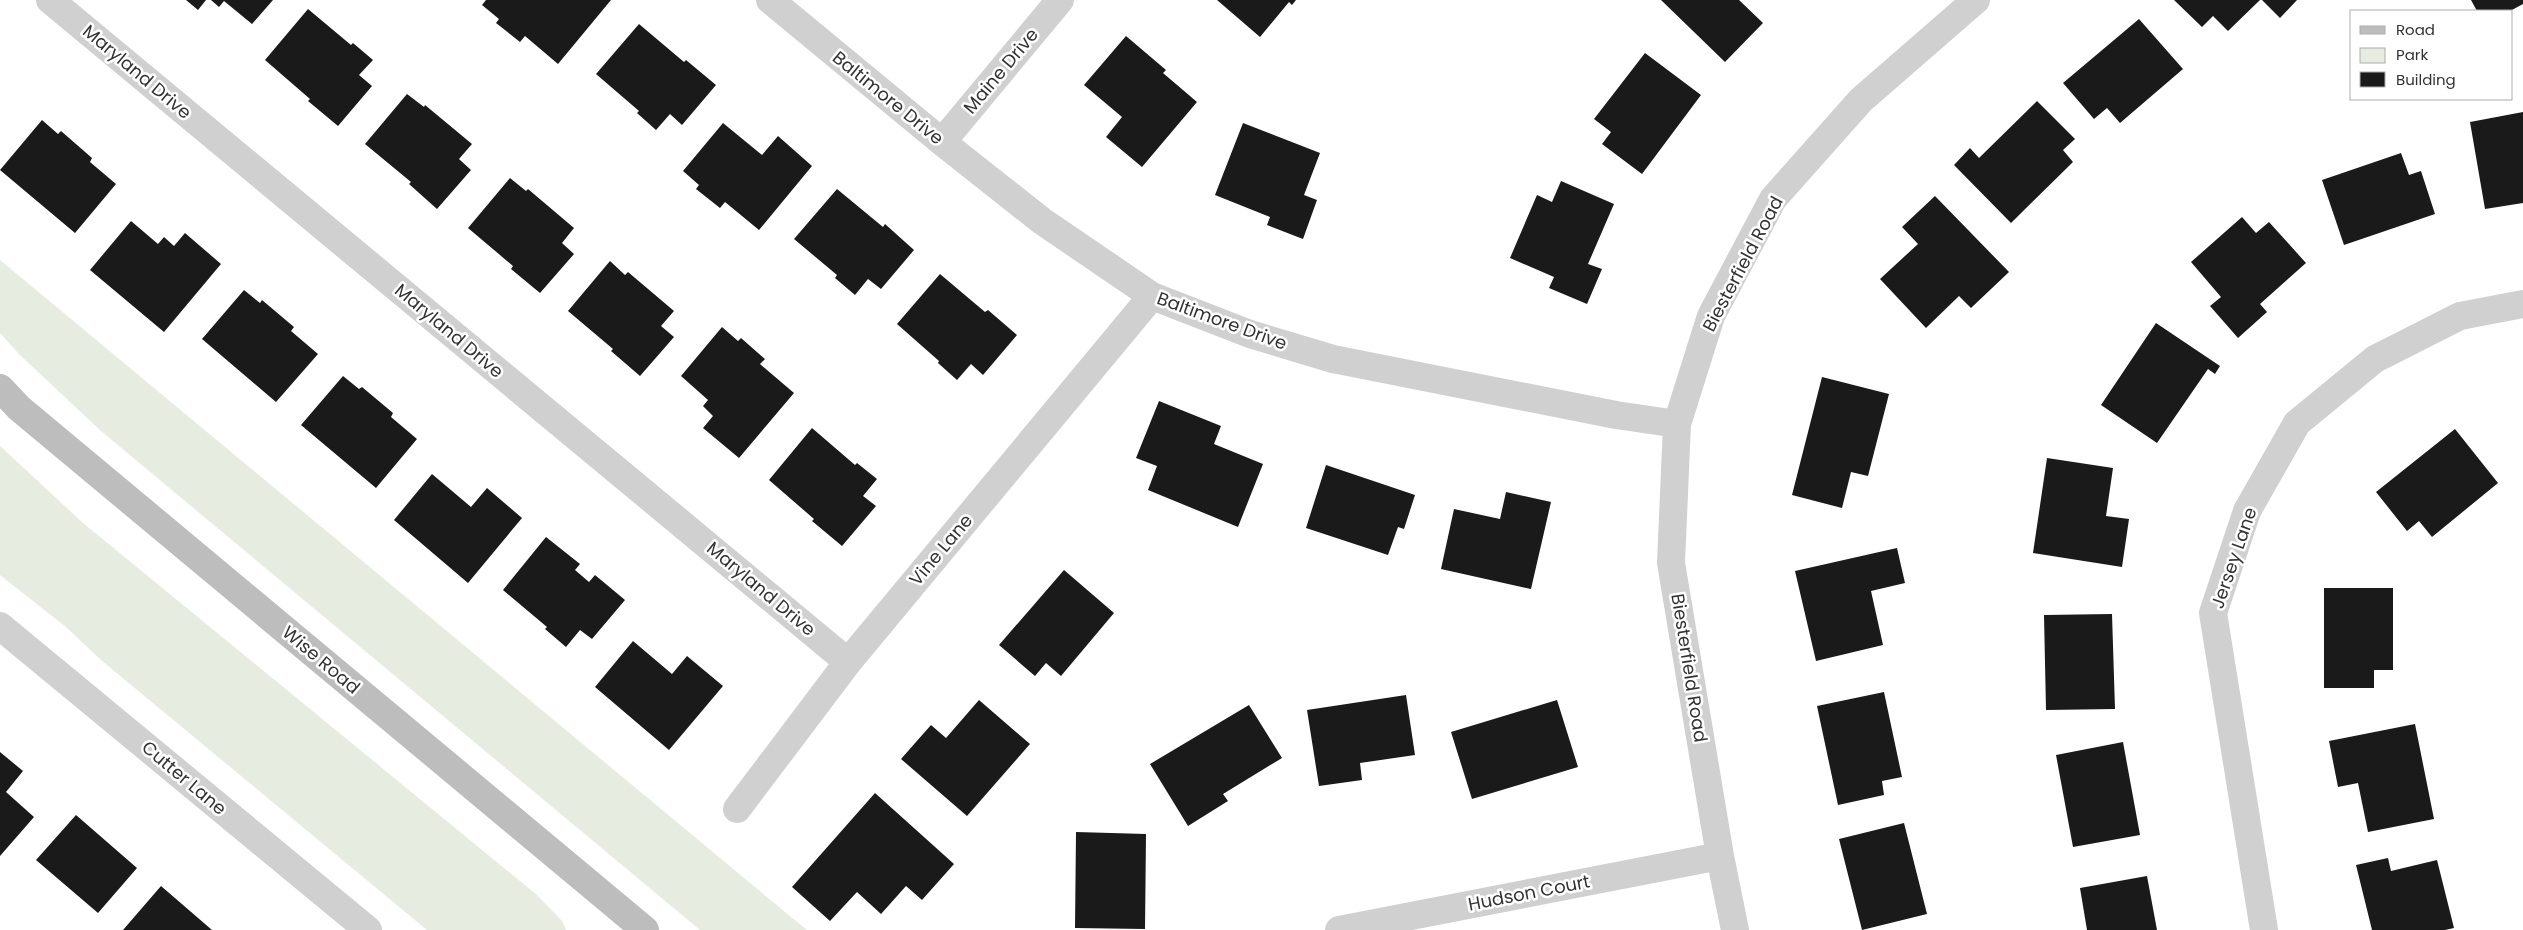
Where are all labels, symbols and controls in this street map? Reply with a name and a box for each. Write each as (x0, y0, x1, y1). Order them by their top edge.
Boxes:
legend (2350, 10, 2513, 100)
street label: Maryland Drive (78, 19, 197, 124)
text: Road (2396, 19, 2435, 40)
street label: Maine Drive (957, 23, 1044, 119)
text: Park (2396, 44, 2428, 65)
street label: Baltimore Drive (827, 45, 949, 150)
text: Building (2396, 69, 2456, 90)
street label: Biesterfield Road (1696, 192, 1789, 336)
street label: Maryland Drive (390, 278, 509, 383)
street label: Baltimore Drive (1154, 285, 1291, 356)
street label: Jersey Lane (2205, 504, 2263, 612)
street label: Vine Lane (903, 508, 978, 591)
street label: Maryland Drive (702, 536, 821, 641)
street label: Biesterfield Road (1665, 592, 1714, 744)
street label: Wise Road (277, 620, 365, 699)
street label: Cutter Lane (137, 735, 232, 821)
street label: Hudson Court (1466, 868, 1592, 917)

